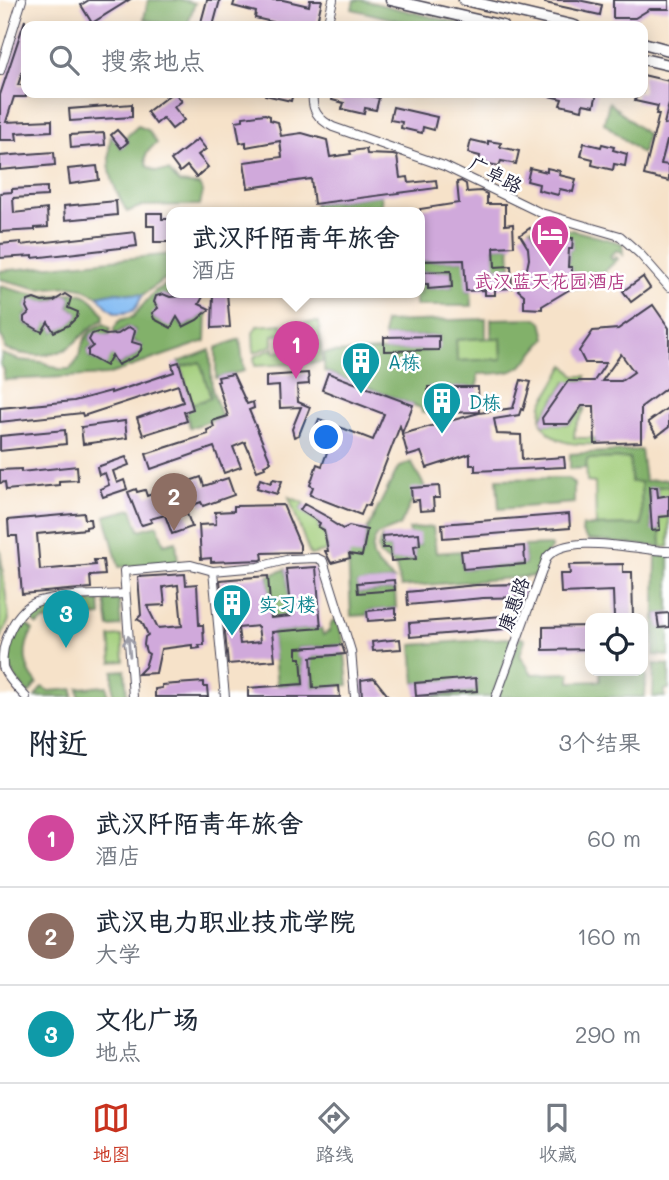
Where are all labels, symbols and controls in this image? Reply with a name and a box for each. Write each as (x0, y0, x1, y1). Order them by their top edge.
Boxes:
search box (21, 21, 648, 98)
icon: search (45, 41, 83, 79)
text: 搜索地点 (101, 43, 205, 77)
street label: 广卓路 (465, 150, 527, 198)
popup (166, 207, 425, 298)
hotel icon: 武汉蓝天花园酒店 (529, 213, 571, 268)
text: 武汉阡陌青年旅舍 (191, 220, 400, 254)
text: 酒店 (191, 254, 237, 284)
place label: 武汉蓝天花园酒店 (474, 268, 626, 293)
pin: 1 (273, 321, 319, 379)
building icon: A栋 (340, 340, 382, 395)
place label: A栋 (388, 349, 420, 374)
building icon: D栋 (421, 380, 463, 435)
place label: D栋 (469, 389, 501, 414)
your location (309, 420, 343, 454)
pin: 2 (151, 473, 197, 531)
street label: 康惠路 (492, 573, 534, 635)
building icon: 实习楼 (211, 582, 253, 637)
pin: 3 (43, 590, 89, 648)
place label: 实习楼 (259, 591, 316, 616)
map controls (585, 613, 648, 676)
button: locate (585, 613, 648, 676)
one-way arrow (122, 635, 135, 657)
text: 附近 (28, 722, 88, 762)
text: 3个结果 (559, 727, 641, 757)
text: 武汉阡陌青年旅舍 (95, 806, 303, 840)
text: 1 (46, 823, 56, 853)
text: 60 m (587, 823, 641, 853)
text: 酒店 (95, 840, 141, 870)
text: 武汉电力职业技术学院 (95, 904, 355, 938)
text: 2 (45, 921, 57, 951)
text: 160 m (577, 921, 641, 951)
text: 大学 (95, 938, 141, 968)
text: 文化广场 (95, 1002, 199, 1036)
text: 3 (44, 1019, 58, 1049)
text: 290 m (575, 1019, 641, 1049)
text: 地点 (95, 1036, 141, 1066)
tab: 地图 (92, 1099, 131, 1166)
tab: 路线 (315, 1099, 354, 1166)
tab: 收藏 (538, 1099, 577, 1166)

